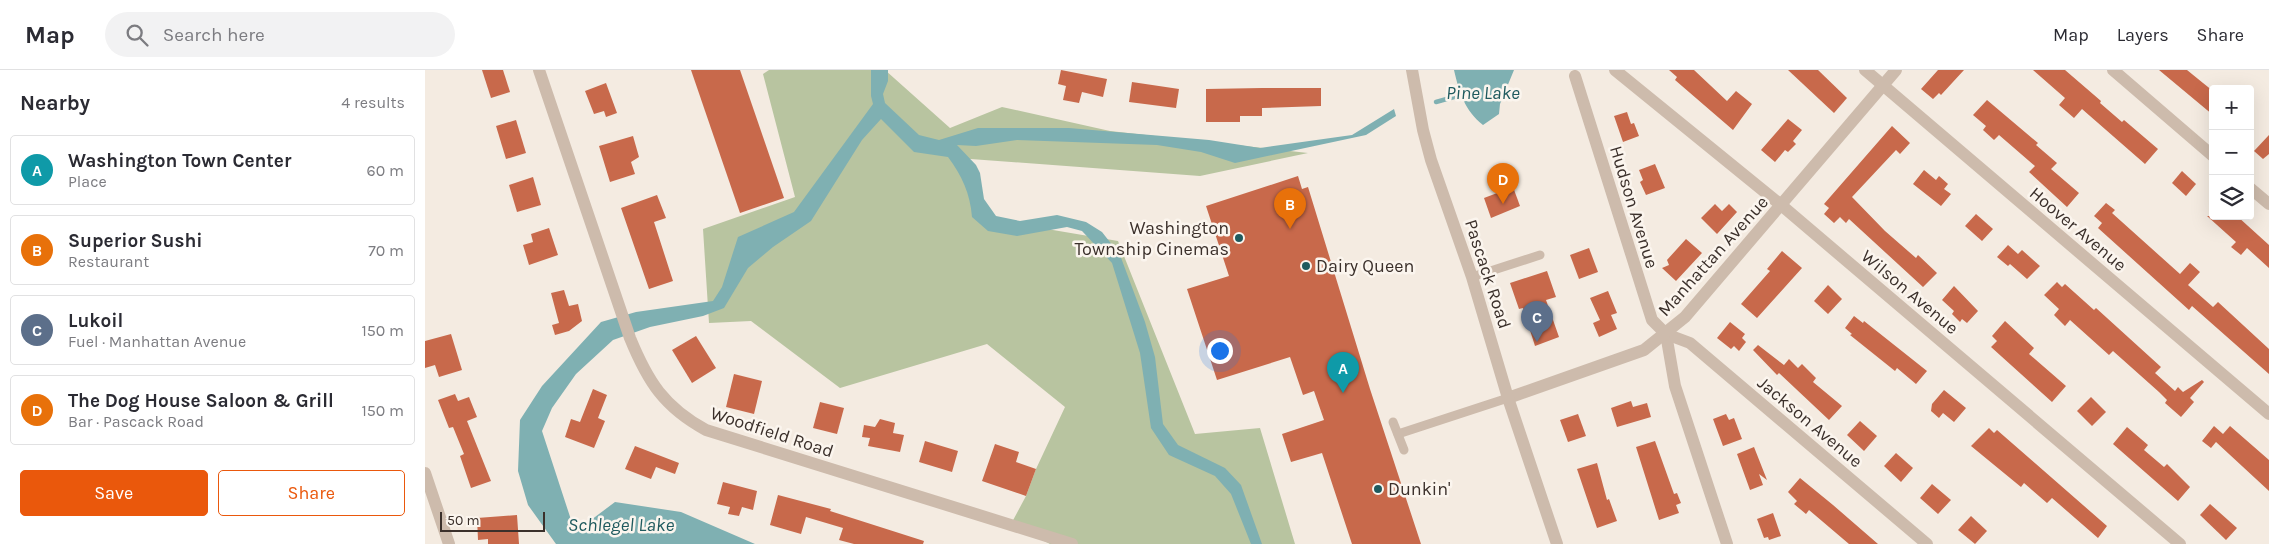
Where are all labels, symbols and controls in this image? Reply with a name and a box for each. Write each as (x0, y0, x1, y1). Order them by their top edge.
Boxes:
search box (105, 12, 455, 57)
text: Map (25, 21, 75, 49)
icon: search (123, 21, 151, 49)
text: Search here (163, 24, 265, 46)
text: Map (2053, 24, 2089, 46)
text: Layers (2117, 24, 2169, 46)
text: Share (2197, 24, 2244, 46)
water label: Pine Lake (1446, 82, 1520, 104)
map controls (2209, 85, 2254, 220)
button: + (2209, 85, 2254, 130)
text: Nearby (20, 91, 90, 115)
text: 4 results (341, 93, 405, 112)
button: − (2209, 130, 2254, 175)
street label: Hudson Avenue (1605, 143, 1663, 271)
text: Washington Town Center (68, 150, 291, 172)
text: A (32, 161, 42, 180)
text: 60 m (367, 161, 404, 180)
pin: D (1487, 163, 1519, 204)
text: Place (68, 172, 107, 191)
button: layers (2209, 175, 2254, 220)
street label: Hoover Avenue (2025, 182, 2131, 276)
pin: B (1274, 188, 1306, 229)
street label: Manhattan Avenue (1653, 191, 1773, 321)
place label: Washington Township Cinemas (1074, 217, 1229, 260)
street label: Pascack Road (1460, 217, 1516, 331)
text: Superior Sushi (68, 230, 203, 252)
marker: Washington Township Cinemas (1233, 232, 1245, 244)
text: B (32, 241, 42, 260)
text: 70 m (368, 241, 404, 260)
street label: Wilson Avenue (1857, 245, 1963, 339)
text: Restaurant (68, 252, 149, 271)
place label: Dairy Queen (1316, 255, 1414, 277)
marker: Dairy Queen (1300, 260, 1312, 272)
pin: C (1521, 301, 1553, 342)
text: Lukoil (68, 310, 123, 332)
text: C (32, 321, 42, 340)
text: 150 m (361, 321, 404, 340)
text: Fuel · Manhattan Avenue (68, 332, 246, 351)
your location (1207, 338, 1233, 364)
pin: A (1327, 352, 1359, 393)
street label: Jackson Avenue (1753, 372, 1867, 472)
text: The Dog House Saloon & Grill (68, 390, 334, 412)
text: D (32, 401, 42, 420)
text: 150 m (361, 401, 404, 420)
street label: Woodfield Road (708, 402, 836, 462)
text: Bar · Pascack Road (68, 412, 204, 431)
button: Save (20, 470, 208, 516)
button: Share (218, 470, 405, 516)
place label: Dunkin' (1388, 478, 1450, 500)
marker: Dunkin' (1372, 483, 1384, 495)
scale bar (440, 509, 545, 532)
text: 50 m (447, 512, 480, 529)
water label: Schlegel Lake (568, 514, 674, 536)

